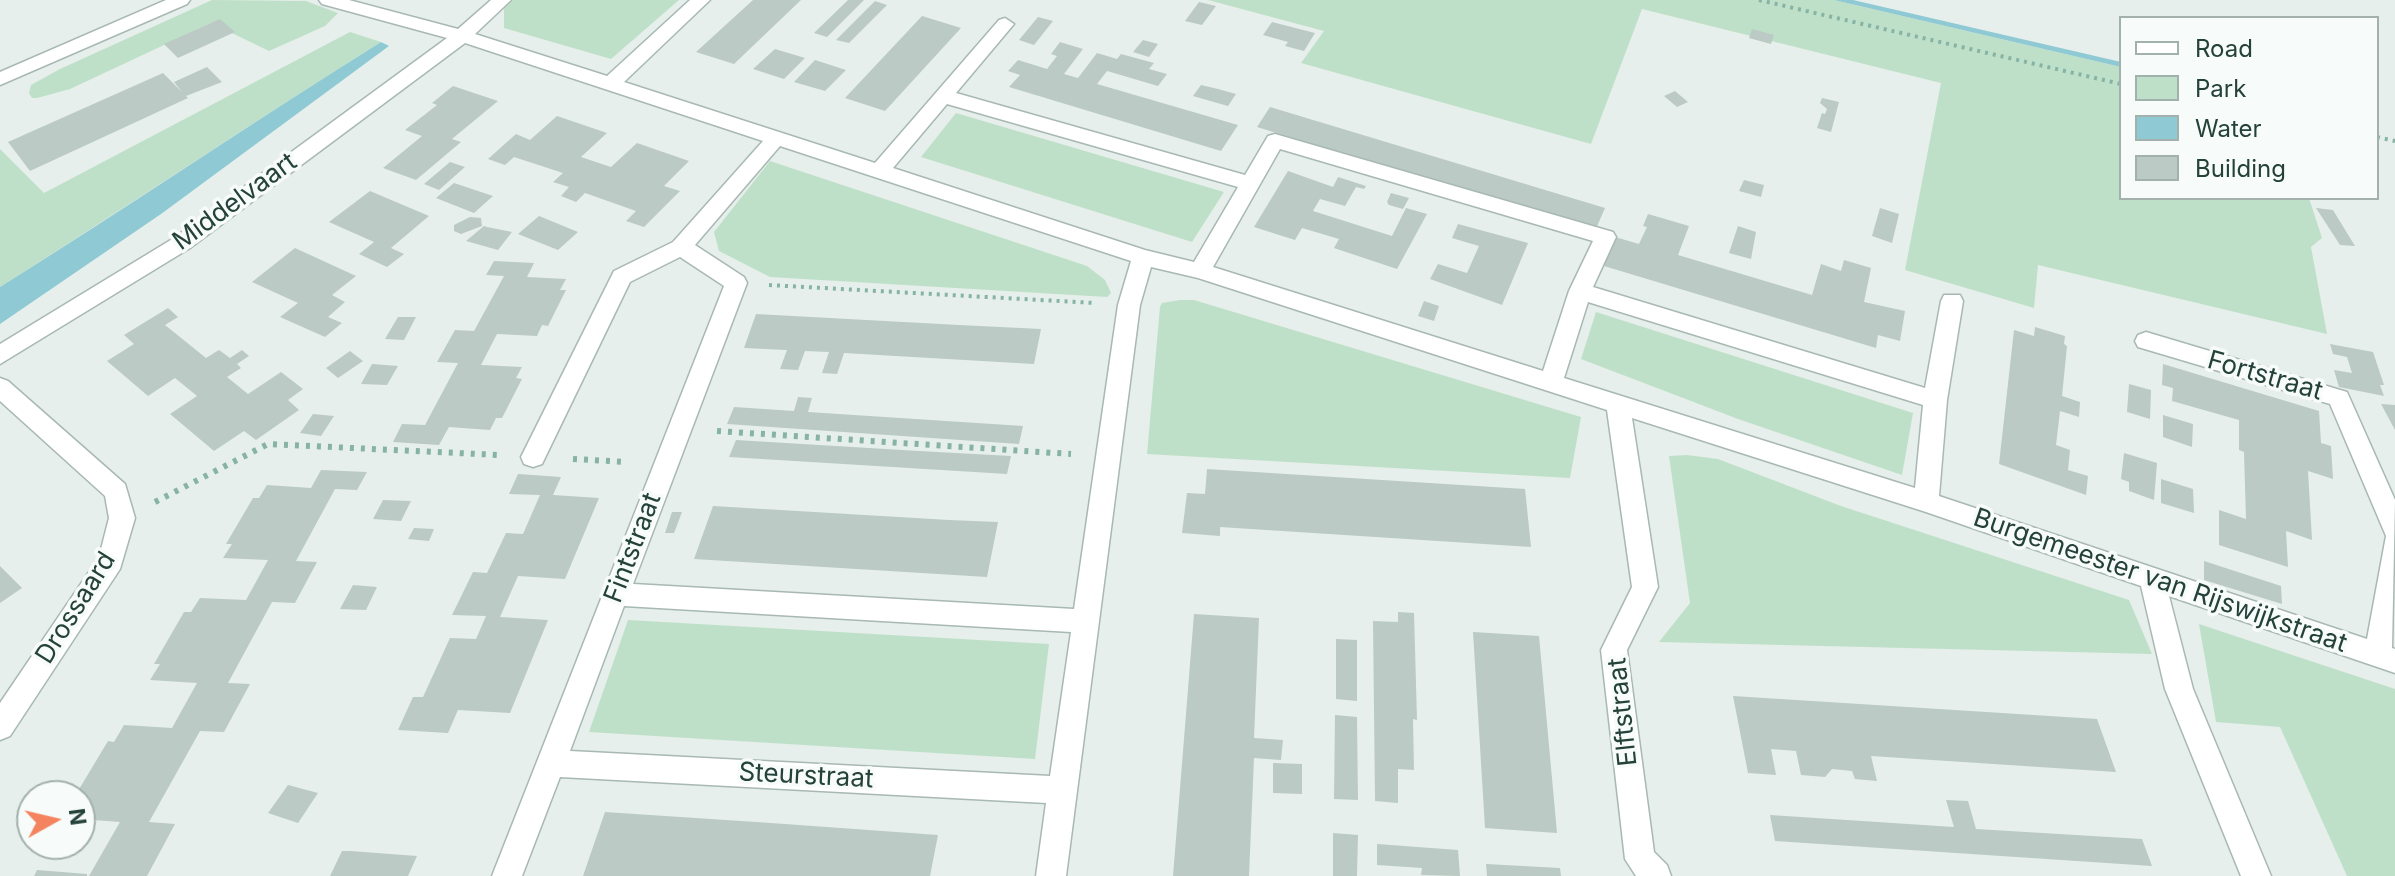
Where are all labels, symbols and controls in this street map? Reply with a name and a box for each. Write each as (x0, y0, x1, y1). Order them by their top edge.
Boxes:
legend (2119, 16, 2379, 200)
text: Road (2195, 34, 2253, 63)
text: Park (2195, 74, 2246, 103)
text: Water (2195, 114, 2262, 143)
street label: Middelvaart (167, 147, 303, 257)
text: Building (2195, 154, 2286, 183)
street label: Fortstraat (2204, 345, 2326, 407)
street label: Fintstraat (598, 489, 668, 607)
street label: Burgemeester van Rijswijkstraat (1969, 502, 2351, 660)
street label: Drossaard (29, 546, 123, 670)
street label: Elftstraat (1602, 656, 1644, 768)
street label: Steurstraat (738, 757, 874, 795)
north arrow (16, 780, 96, 860)
text: N (64, 807, 92, 827)

